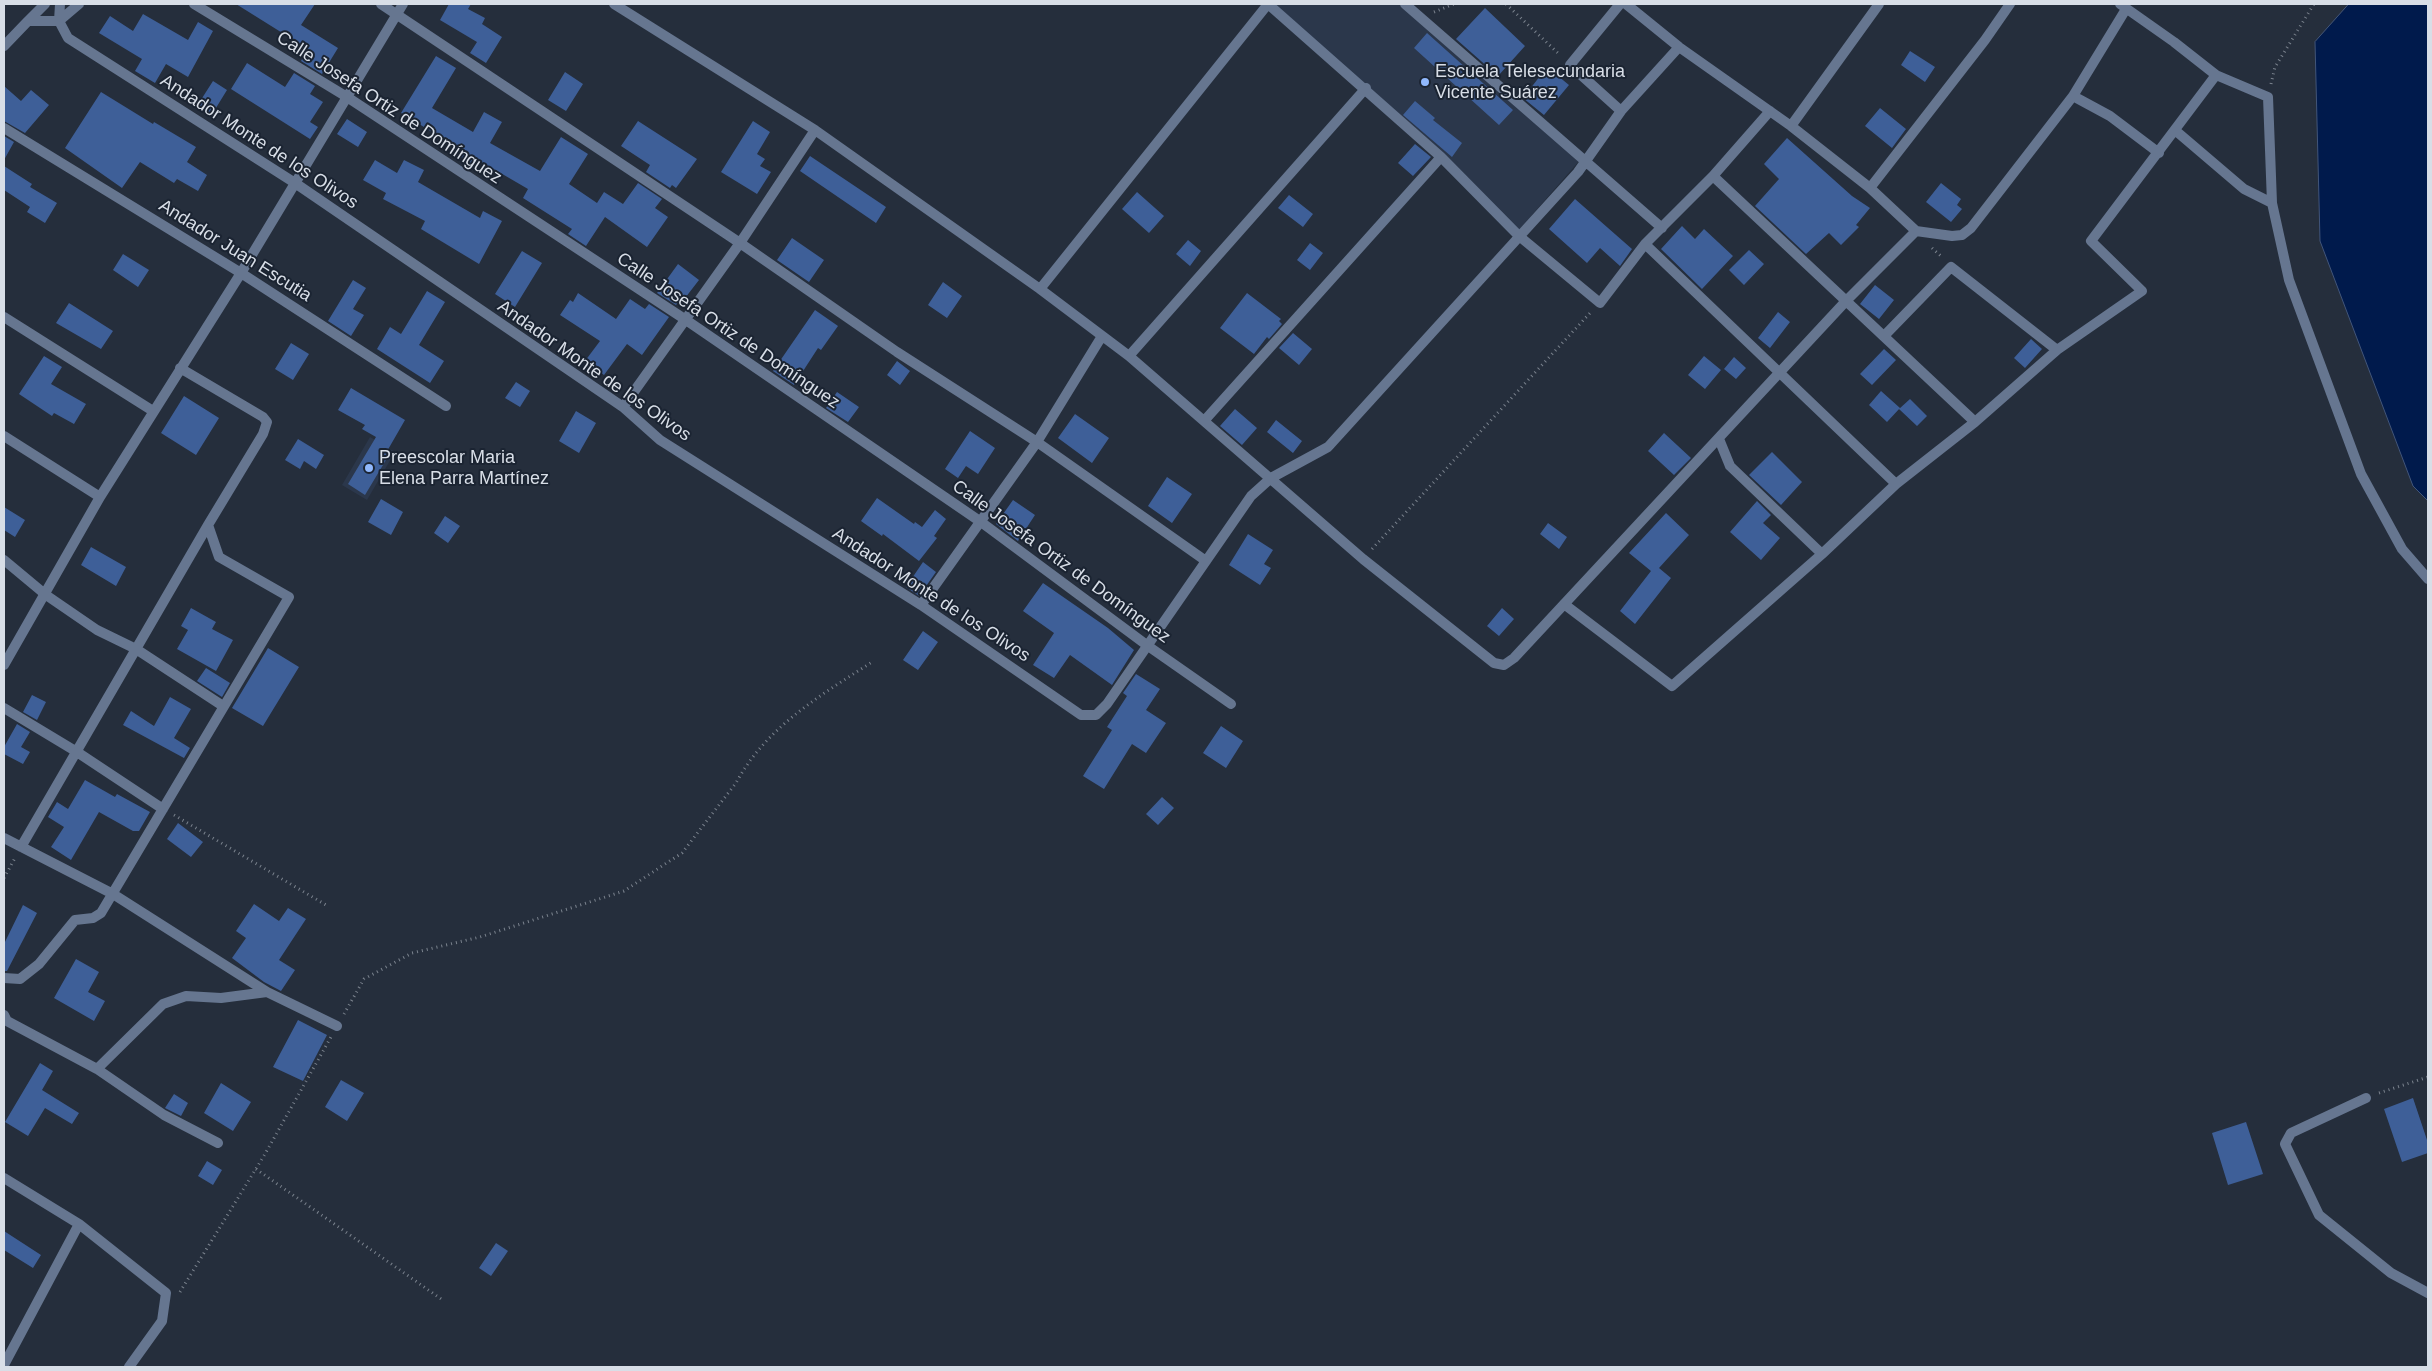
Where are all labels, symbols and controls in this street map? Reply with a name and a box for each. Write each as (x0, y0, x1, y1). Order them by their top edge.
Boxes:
street label: Calle Josefa Ortiz de Domínguez (272, 27, 506, 189)
place label: Escuela Telesecundaria Vicente Suárez (1435, 61, 1625, 104)
street label: Andador Monte de los Olivos (156, 70, 362, 214)
marker: Escuela Telesecundaria Vicente Suárez (1419, 76, 1431, 88)
street label: Andador Juan Escutia (155, 195, 315, 307)
street label: Calle Josefa Ortiz de Domínguez (612, 248, 844, 414)
street label: Andador Monte de los Olivos (493, 296, 695, 446)
place label: Preescolar Maria Elena Parra Martínez (379, 447, 549, 489)
marker: Preescolar Maria Elena Parra Martínez (363, 462, 375, 474)
street label: Calle Josefa Ortiz de Domínguez (948, 476, 1174, 648)
street label: Andador Monte de los Olivos (828, 523, 1034, 667)

